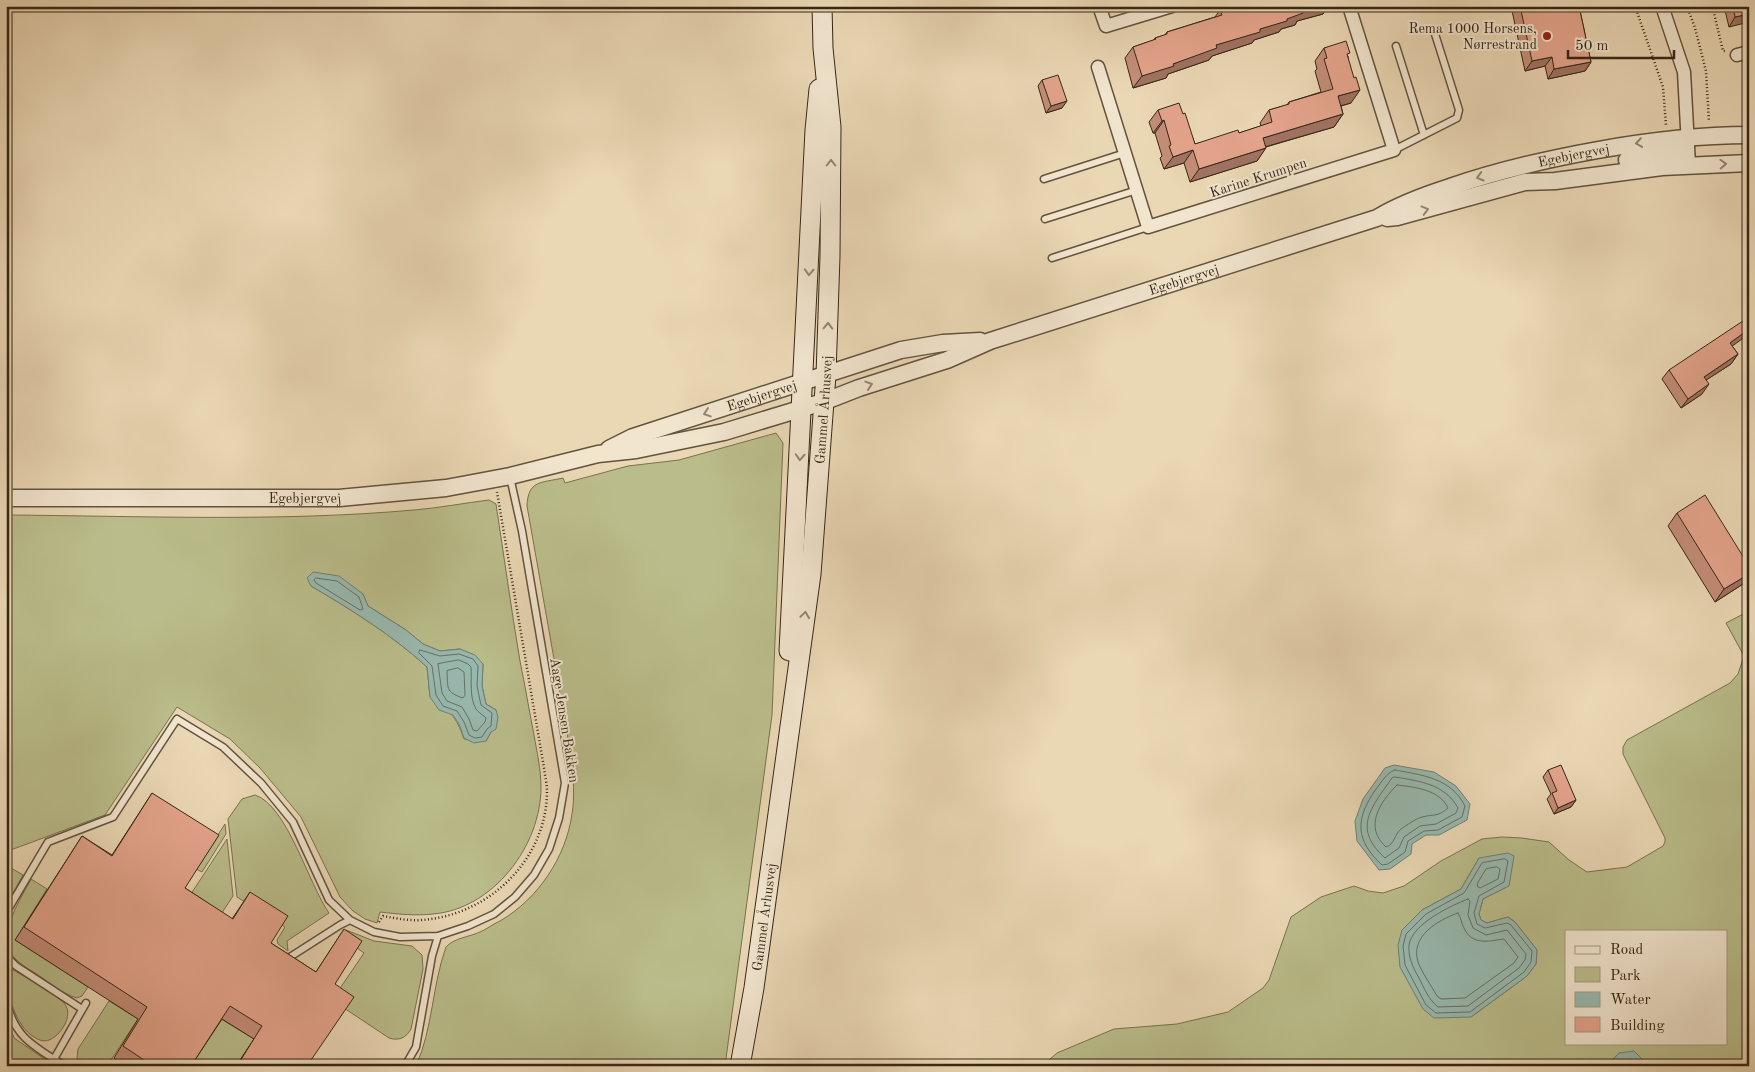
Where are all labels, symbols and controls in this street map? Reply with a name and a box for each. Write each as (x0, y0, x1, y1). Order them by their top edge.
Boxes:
place label: Rema 1000 Horsens, Nørrestrand (1408, 22, 1537, 52)
scale bar (1568, 28, 1674, 60)
marker: Rema 1000 Horsens, Nørrestrand (1541, 30, 1553, 42)
text: 50 m (1575, 39, 1609, 54)
one-way arrow (1635, 138, 1643, 148)
street label: Egebjergvej (1536, 142, 1611, 170)
street label: Karine Krumpen (1208, 156, 1309, 200)
one-way arrow (826, 159, 836, 167)
one-way arrow (1719, 159, 1727, 170)
one-way arrow (1476, 171, 1485, 182)
one-way arrow (1421, 205, 1429, 215)
street label: Egebjergvej (1147, 263, 1221, 298)
one-way arrow (803, 268, 814, 276)
one-way arrow (823, 322, 833, 330)
street label: Gammel Århusvej (813, 355, 835, 464)
street label: Egebjergvej (725, 378, 799, 414)
one-way arrow (864, 380, 873, 390)
one-way arrow (704, 408, 712, 418)
one-way arrow (794, 453, 805, 461)
street label: Egebjergvej (269, 492, 342, 506)
one-way arrow (799, 611, 810, 619)
street label: Aage Jensen Bakken (547, 657, 581, 784)
street label: Gammel Århusvej (750, 862, 779, 972)
legend (1565, 930, 1728, 1044)
text: Road (1610, 943, 1644, 958)
text: Park (1610, 969, 1641, 984)
text: Water (1610, 993, 1651, 1008)
text: Building (1610, 1019, 1665, 1034)

